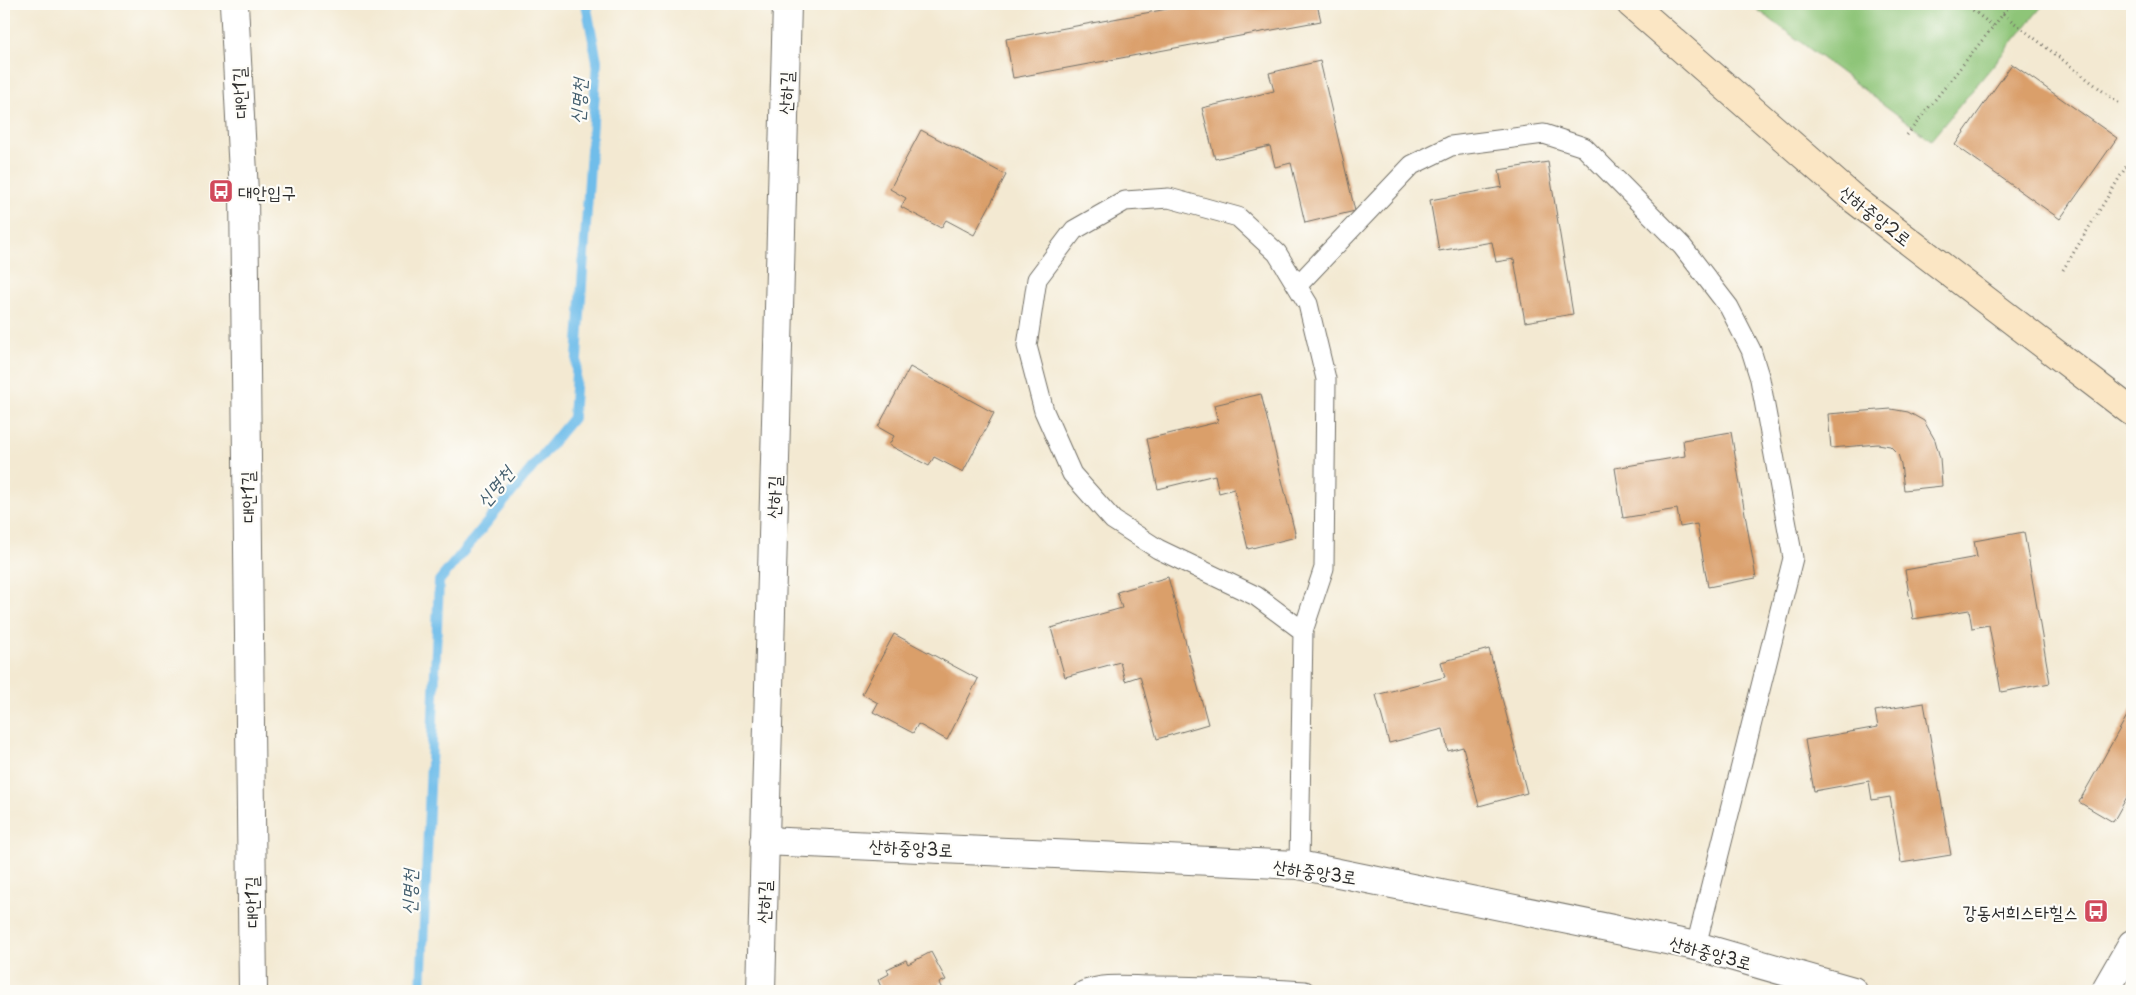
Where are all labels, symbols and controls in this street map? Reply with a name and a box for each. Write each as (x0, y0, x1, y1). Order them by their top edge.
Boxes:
street label: 대안1길 (224, 66, 254, 119)
street label: 산하길 (771, 70, 799, 115)
water label: 신명천 (561, 75, 593, 125)
bus stop icon: 대안입구 (208, 178, 234, 204)
place label: 대안입구 (238, 178, 296, 205)
street label: 산하중앙2로 (1834, 178, 1918, 252)
water label: 신명천 (469, 458, 521, 513)
street label: 대안1길 (233, 470, 261, 523)
street label: 산하길 (759, 474, 787, 519)
street label: 산하중앙3로 (868, 831, 954, 863)
street label: 산하중앙3로 (1271, 852, 1359, 890)
water label: 신명천 (393, 867, 423, 915)
street label: 대안1길 (237, 875, 265, 928)
street label: 산하길 (749, 880, 777, 924)
place label: 강동서희스타힐스 (1962, 898, 2078, 925)
bus stop icon: 강동서희스타힐스 (2083, 898, 2109, 924)
street label: 산하중앙3로 (1667, 928, 1755, 976)

